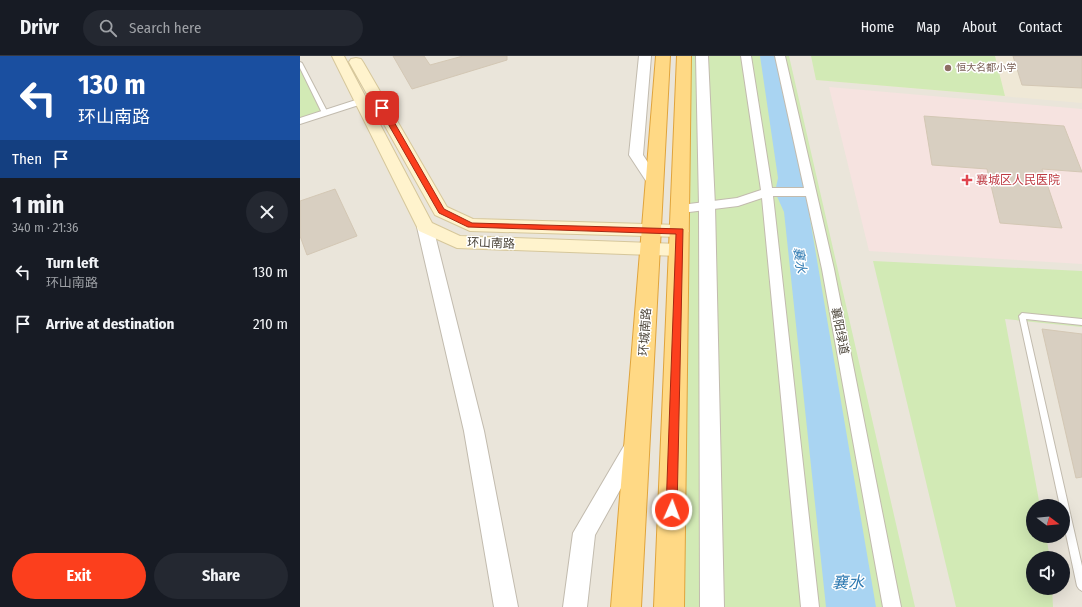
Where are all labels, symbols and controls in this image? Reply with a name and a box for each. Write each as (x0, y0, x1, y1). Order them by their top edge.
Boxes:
search box (83, 10, 363, 46)
text: Drivr (20, 16, 59, 39)
icon: search (97, 17, 119, 39)
text: Search here (129, 19, 201, 37)
text: Home (861, 19, 894, 36)
text: Map (916, 19, 940, 36)
text: About (962, 19, 997, 36)
text: Contact (1019, 19, 1062, 36)
place label: 恒大名都小学 (956, 62, 1016, 74)
marker: 恒大名都小学 (943, 63, 953, 73)
text: 130 m (78, 68, 146, 101)
icon: left (12, 72, 64, 124)
pin (365, 91, 399, 125)
icon: arrive (371, 97, 393, 119)
text: 环山南路 (78, 106, 150, 128)
icon: arrive (50, 148, 72, 170)
text: Then (12, 150, 42, 168)
place label: 襄城区人民医院 (976, 173, 1060, 187)
marker: 襄城区人民医院 (961, 174, 973, 186)
text: 1 min (12, 191, 64, 219)
button: close (246, 191, 288, 233)
text: 340 m · 21:36 (12, 220, 78, 235)
street label: 环山南路 (467, 235, 515, 251)
water label: 襄水 (791, 246, 809, 275)
text: Turn left (46, 254, 99, 272)
icon: left (12, 261, 34, 283)
text: 130 m (253, 263, 288, 281)
text: 环山南路 (46, 275, 98, 290)
street label: 襄阳绿道 (829, 306, 851, 356)
street label: 环城南路 (636, 308, 654, 356)
icon: arrive (12, 313, 34, 335)
text: Arrive at destination (46, 315, 174, 333)
text: 210 m (253, 315, 288, 333)
position arrow (651, 489, 693, 531)
north arrow (1026, 499, 1070, 543)
map controls (1026, 499, 1070, 595)
button: sound (1026, 551, 1070, 595)
button: Exit (12, 553, 146, 599)
button: Share (154, 553, 288, 599)
water label: 襄水 (832, 573, 865, 592)

